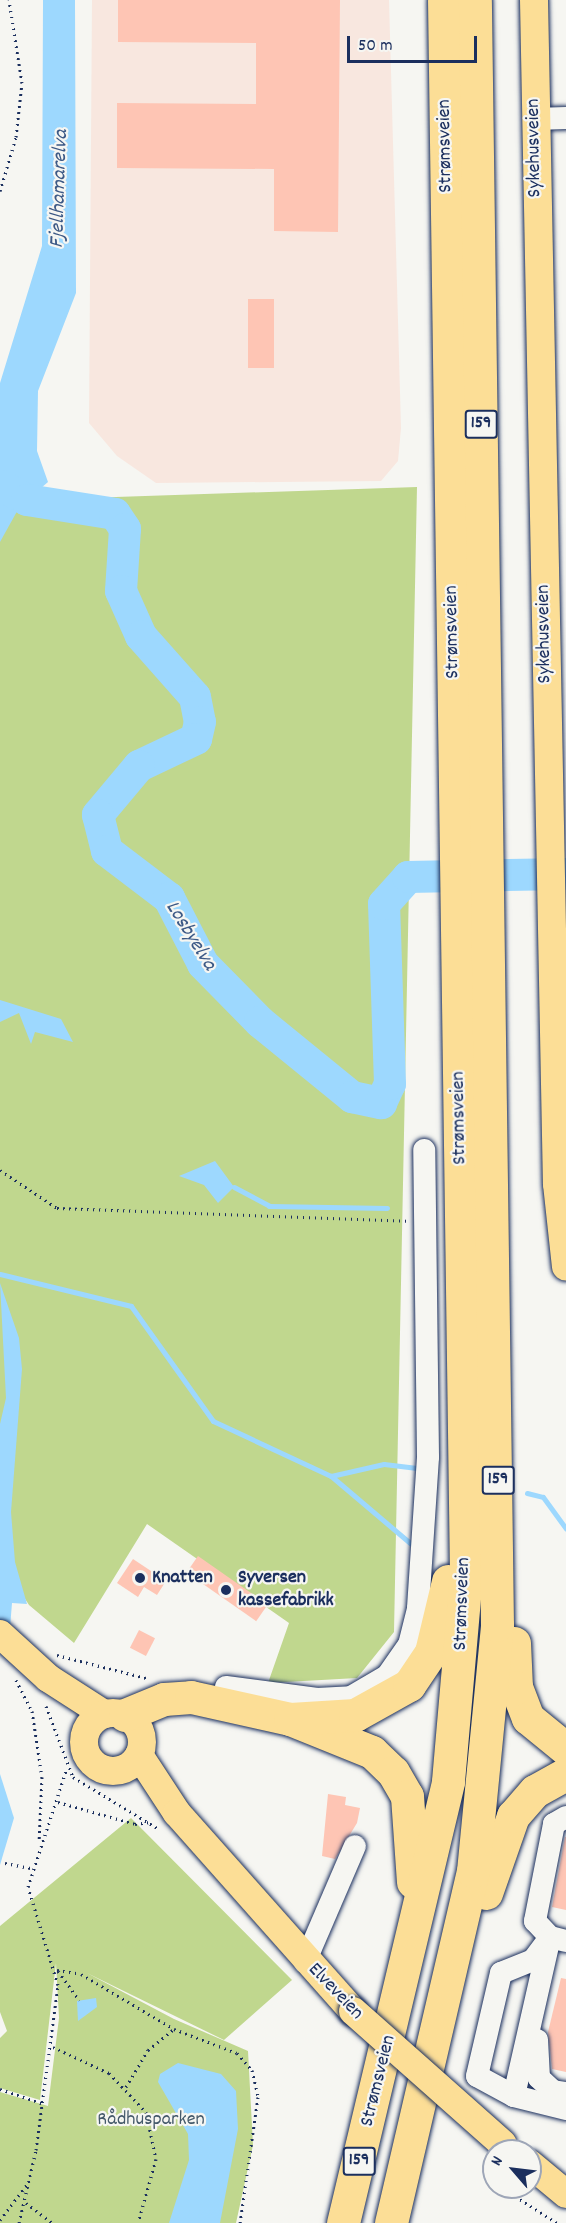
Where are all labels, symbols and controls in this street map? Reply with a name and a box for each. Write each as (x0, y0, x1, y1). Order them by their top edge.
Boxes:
scale bar (350, 24, 480, 62)
text: 50 m (358, 34, 393, 59)
street label: Sykehusveien (522, 98, 548, 198)
street label: Strømsveien (433, 99, 459, 193)
water label: Fjellhamarelva (45, 129, 75, 249)
road number: 159 (464, 409, 498, 439)
street label: Sykehusveien (532, 584, 558, 684)
street label: Strømsveien (440, 585, 466, 679)
water label: Losbyelva (159, 897, 221, 975)
street label: Strømsveien (447, 1071, 473, 1165)
road number: 159 (482, 1465, 514, 1495)
street label: Strømsveien (449, 1557, 477, 1651)
place label: Knatten (152, 1566, 213, 1590)
place label: Syversen kassefabrikk (238, 1566, 334, 1613)
marker: Knatten (133, 1571, 147, 1585)
marker: Syversen kassefabrikk (219, 1583, 233, 1597)
street label: Elveveien (302, 1959, 368, 2025)
street label: Strømsveien (356, 2033, 402, 2129)
park label: Rådhusparken (97, 2108, 205, 2132)
north arrow (482, 2139, 542, 2199)
road number: 159 (342, 2146, 376, 2176)
text: N (485, 2152, 509, 2170)

